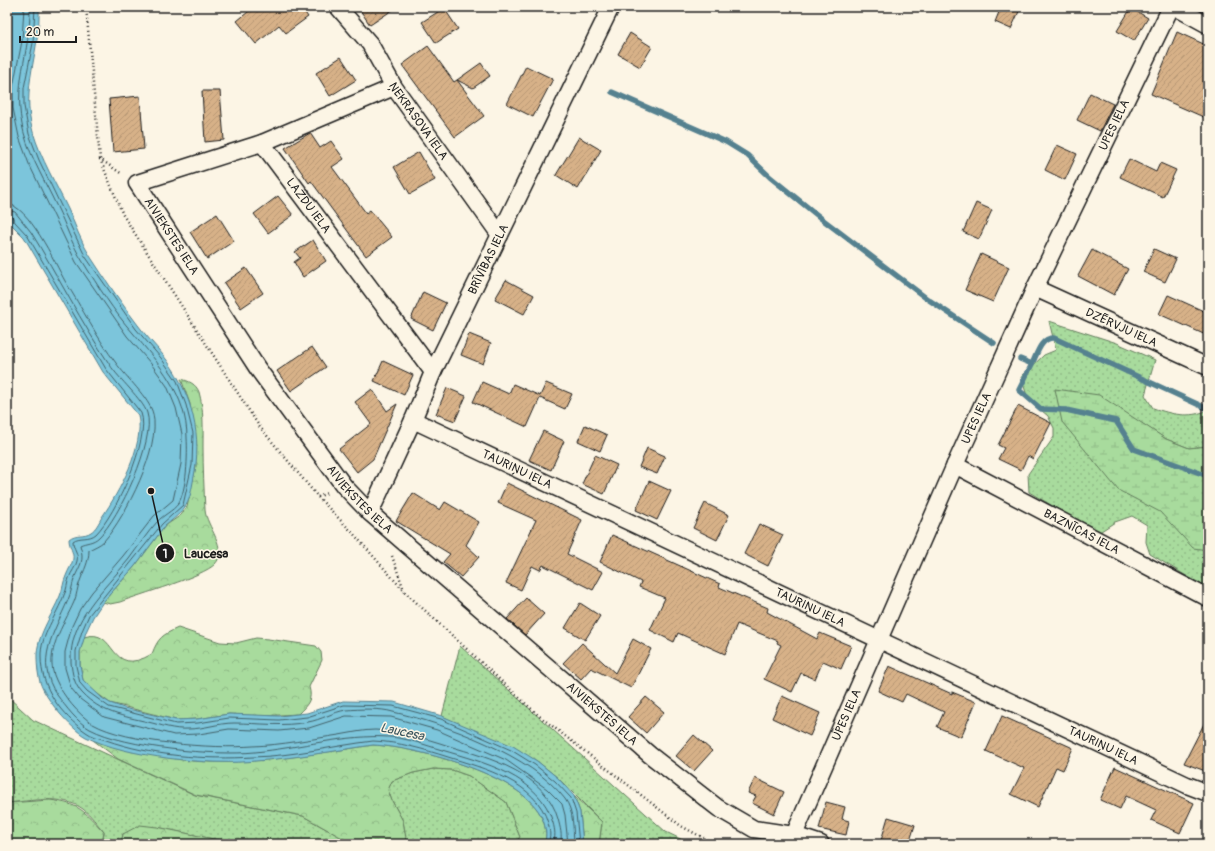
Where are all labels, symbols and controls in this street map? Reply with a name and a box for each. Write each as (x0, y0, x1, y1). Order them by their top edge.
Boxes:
scale bar (20, 18, 76, 44)
text: 20 m (26, 25, 55, 40)
street label: ŅEKRASOVA IELA (385, 80, 451, 163)
street label: UPES IELA (1095, 97, 1133, 153)
street label: LAZDU IELA (283, 175, 334, 236)
street label: AIVIEKSTES IELA (141, 195, 202, 278)
street label: BRĪVĪBAS IELA (465, 221, 512, 297)
street label: DZĒRVJU IELA (1083, 305, 1160, 350)
street label: UPES IELA (958, 390, 994, 446)
street label: TAURIŅU IELA (480, 446, 555, 492)
street label: AIVIEKSTES IELA (324, 462, 396, 537)
street label: BAZNĪCAS IELA (1041, 506, 1122, 558)
callout: Laucesa (155, 541, 236, 566)
text: Laucesa (184, 546, 228, 562)
text: 1 (163, 547, 167, 562)
street label: TAURIŅU IELA (773, 584, 848, 630)
street label: AIVIEKSTES IELA (564, 679, 641, 749)
street label: UPES IELA (828, 687, 864, 743)
water label: Laucesa (379, 720, 426, 745)
street label: TAURIŅU IELA (1066, 723, 1141, 768)

